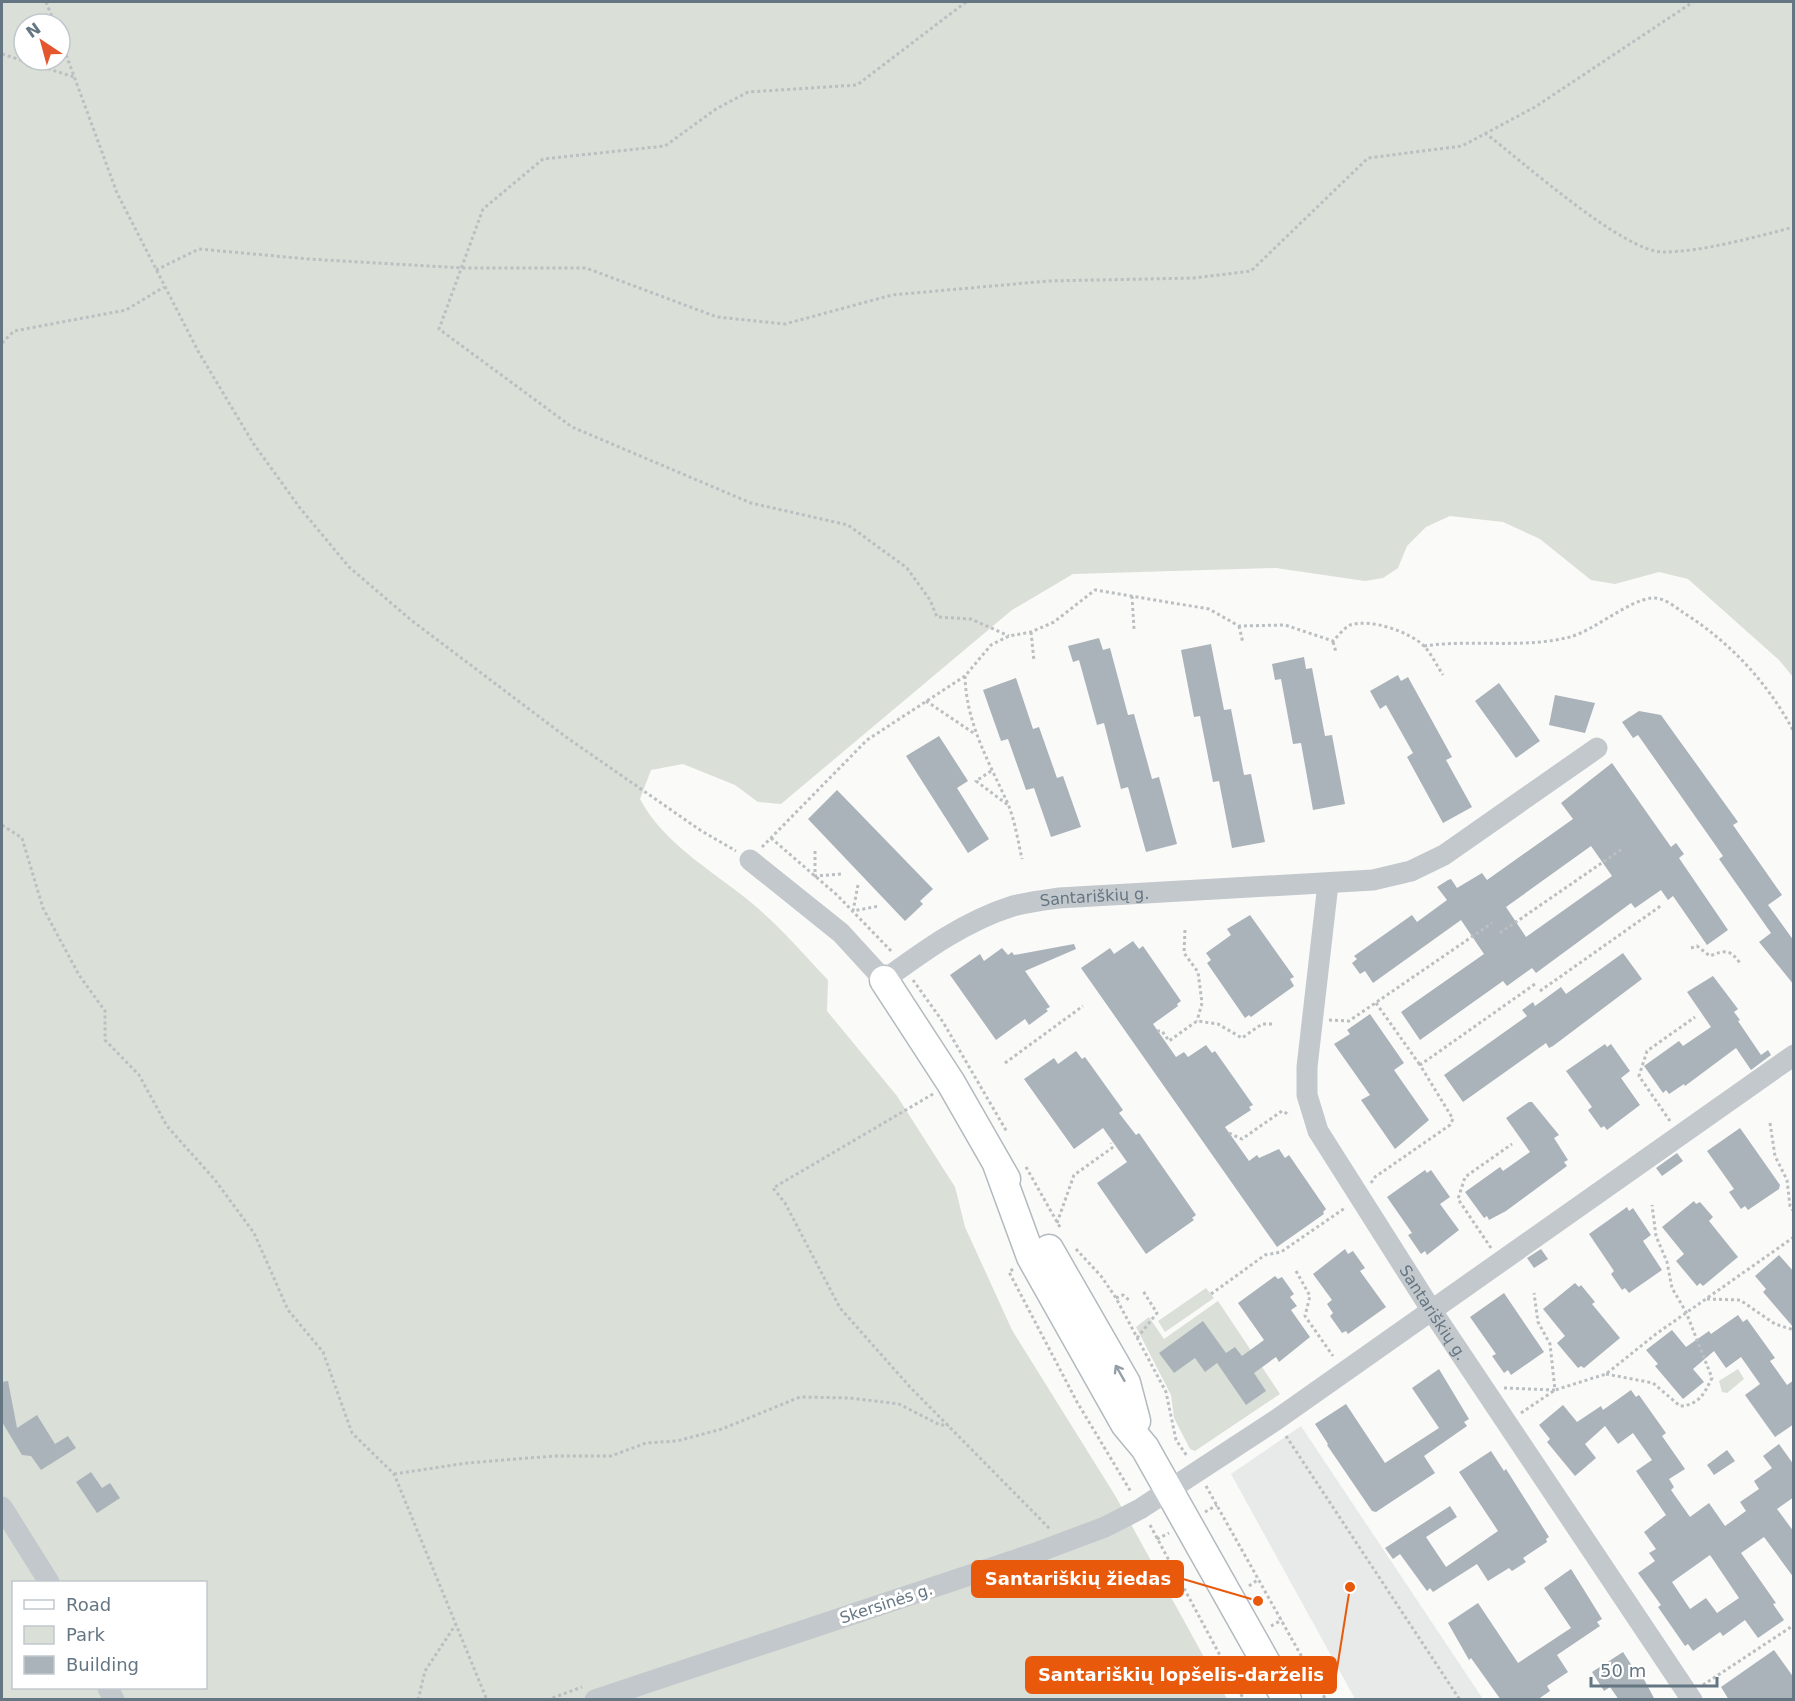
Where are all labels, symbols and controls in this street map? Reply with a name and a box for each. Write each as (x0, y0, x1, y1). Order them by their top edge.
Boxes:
north arrow (12, 12, 72, 72)
text: N (22, 19, 44, 42)
street label: Santariškių g. (1039, 884, 1150, 911)
street label: Santariškių g. (1395, 1262, 1471, 1364)
one-way arrow (1114, 1365, 1126, 1382)
callout: Santariškių žiedas (972, 1561, 1183, 1597)
text: Santariškių žiedas (985, 1568, 1171, 1589)
street label: Skersinės g. (837, 1579, 935, 1627)
legend (12, 1581, 207, 1689)
text: Road (66, 1594, 111, 1615)
text: Park (66, 1624, 105, 1645)
scale bar (1591, 1650, 1717, 1688)
text: Building (66, 1654, 139, 1675)
callout: Santariškių lopšelis-darželis (1026, 1657, 1336, 1693)
text: 50 m (1600, 1660, 1646, 1681)
text: Santariškių lopšelis-darželis (1038, 1664, 1324, 1685)

